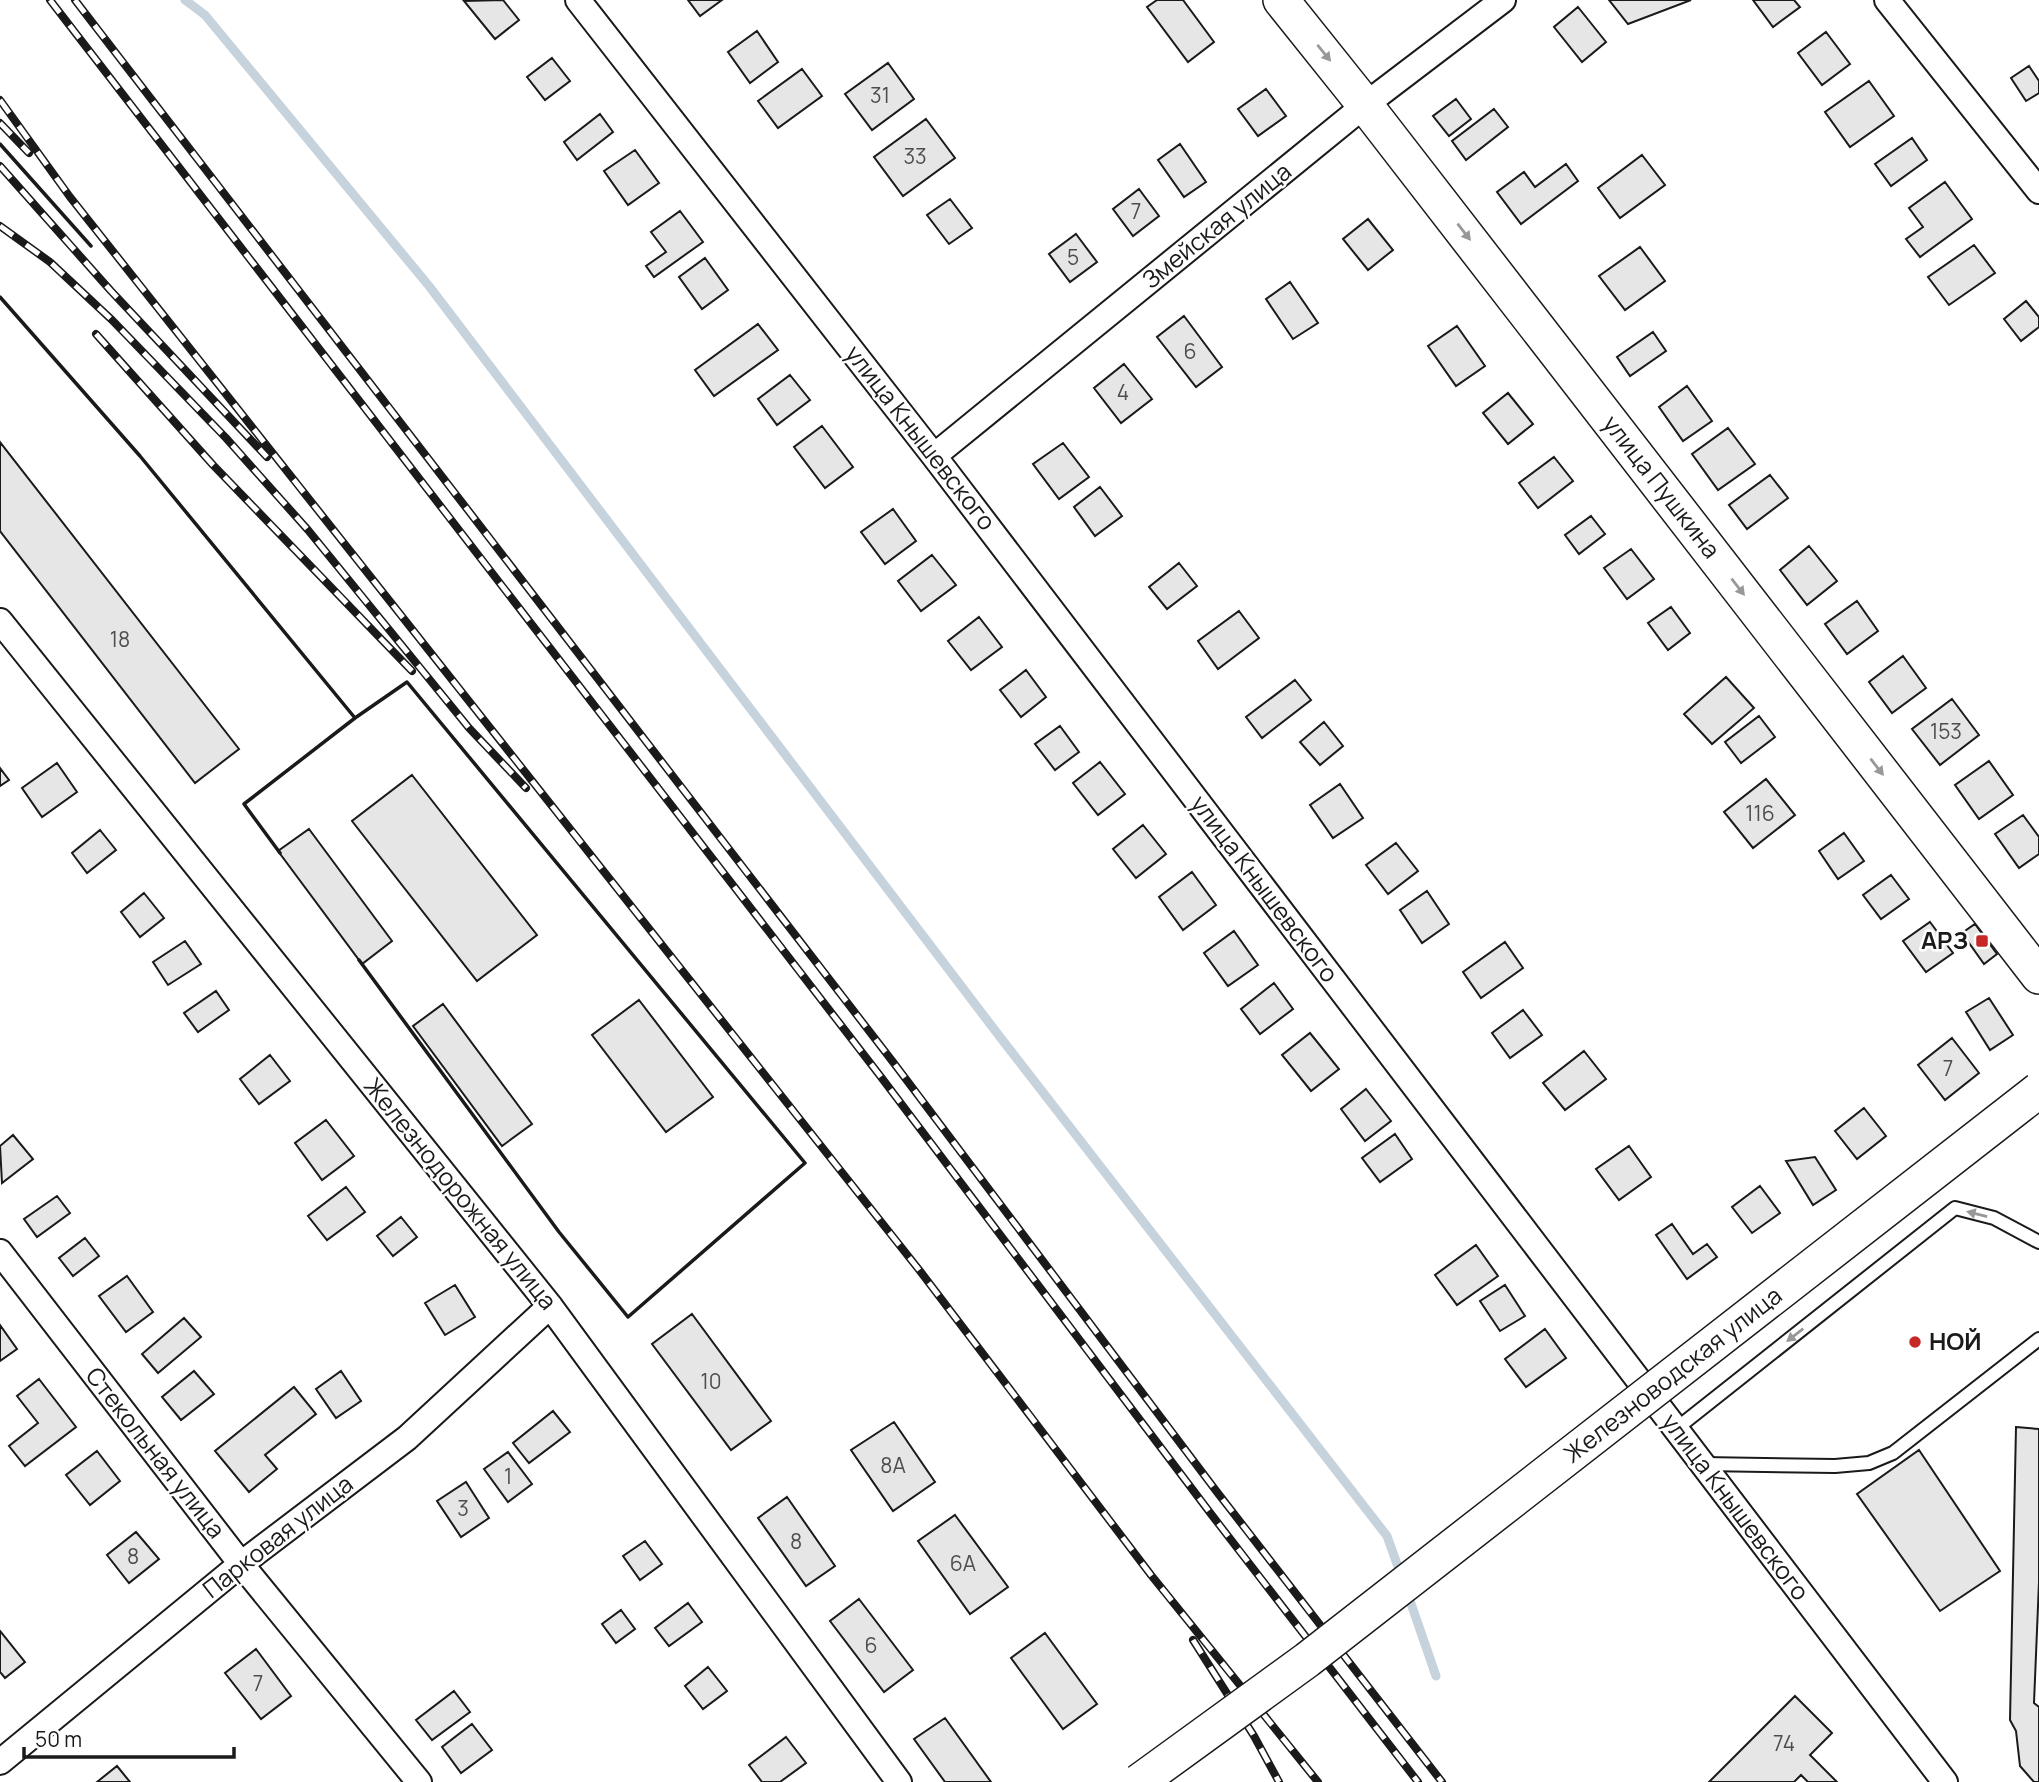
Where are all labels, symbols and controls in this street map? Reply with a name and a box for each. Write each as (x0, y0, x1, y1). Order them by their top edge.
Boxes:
one-way arrow (1316, 45, 1331, 62)
house number: 31 (870, 81, 890, 109)
house number: 33 (903, 142, 927, 170)
street label: Змейская улица (1135, 154, 1298, 295)
house number: 7 (1131, 197, 1141, 225)
one-way arrow (1457, 223, 1472, 241)
house number: 5 (1067, 243, 1079, 271)
house number: 6 (1183, 337, 1197, 365)
street label: улица Кнышевского (838, 338, 1004, 536)
house number: 4 (1117, 378, 1129, 406)
street label: улица Пушкина (1596, 408, 1728, 564)
one-way arrow (1731, 577, 1746, 595)
house number: 18 (110, 625, 130, 653)
house number: 153 (1930, 717, 1962, 745)
one-way arrow (1870, 757, 1885, 775)
street label: улица Кнышевского (1184, 788, 1347, 988)
house number: 116 (1745, 799, 1775, 827)
place label: АРЗ (1921, 923, 1968, 956)
marker: АРЗ (1974, 933, 1990, 949)
house number: 7 (1943, 1054, 1953, 1082)
street label: Железнодорожная улица (357, 1070, 565, 1316)
one-way arrow (1966, 1208, 1988, 1219)
street label: Железноводская улица (1556, 1278, 1788, 1469)
place label: НОЙ (1929, 1324, 1982, 1357)
one-way arrow (1786, 1328, 1804, 1343)
marker: НОЙ (1907, 1334, 1923, 1350)
street label: Стекольная улица (79, 1360, 233, 1545)
house number: 10 (701, 1367, 722, 1395)
street label: улица Кнышевского (1655, 1406, 1818, 1606)
house number: 8А (880, 1451, 906, 1479)
house number: 1 (504, 1462, 512, 1490)
street label: Парковая улица (195, 1467, 359, 1605)
house number: 3 (457, 1494, 469, 1522)
house number: 8 (790, 1527, 802, 1555)
house number: 8 (127, 1542, 139, 1570)
house number: 6А (950, 1549, 976, 1577)
house number: 6 (864, 1631, 878, 1659)
house number: 7 (253, 1669, 263, 1697)
scale bar (24, 1716, 234, 1760)
text: 50 m (35, 1725, 82, 1753)
house number: 74 (1773, 1729, 1795, 1757)

